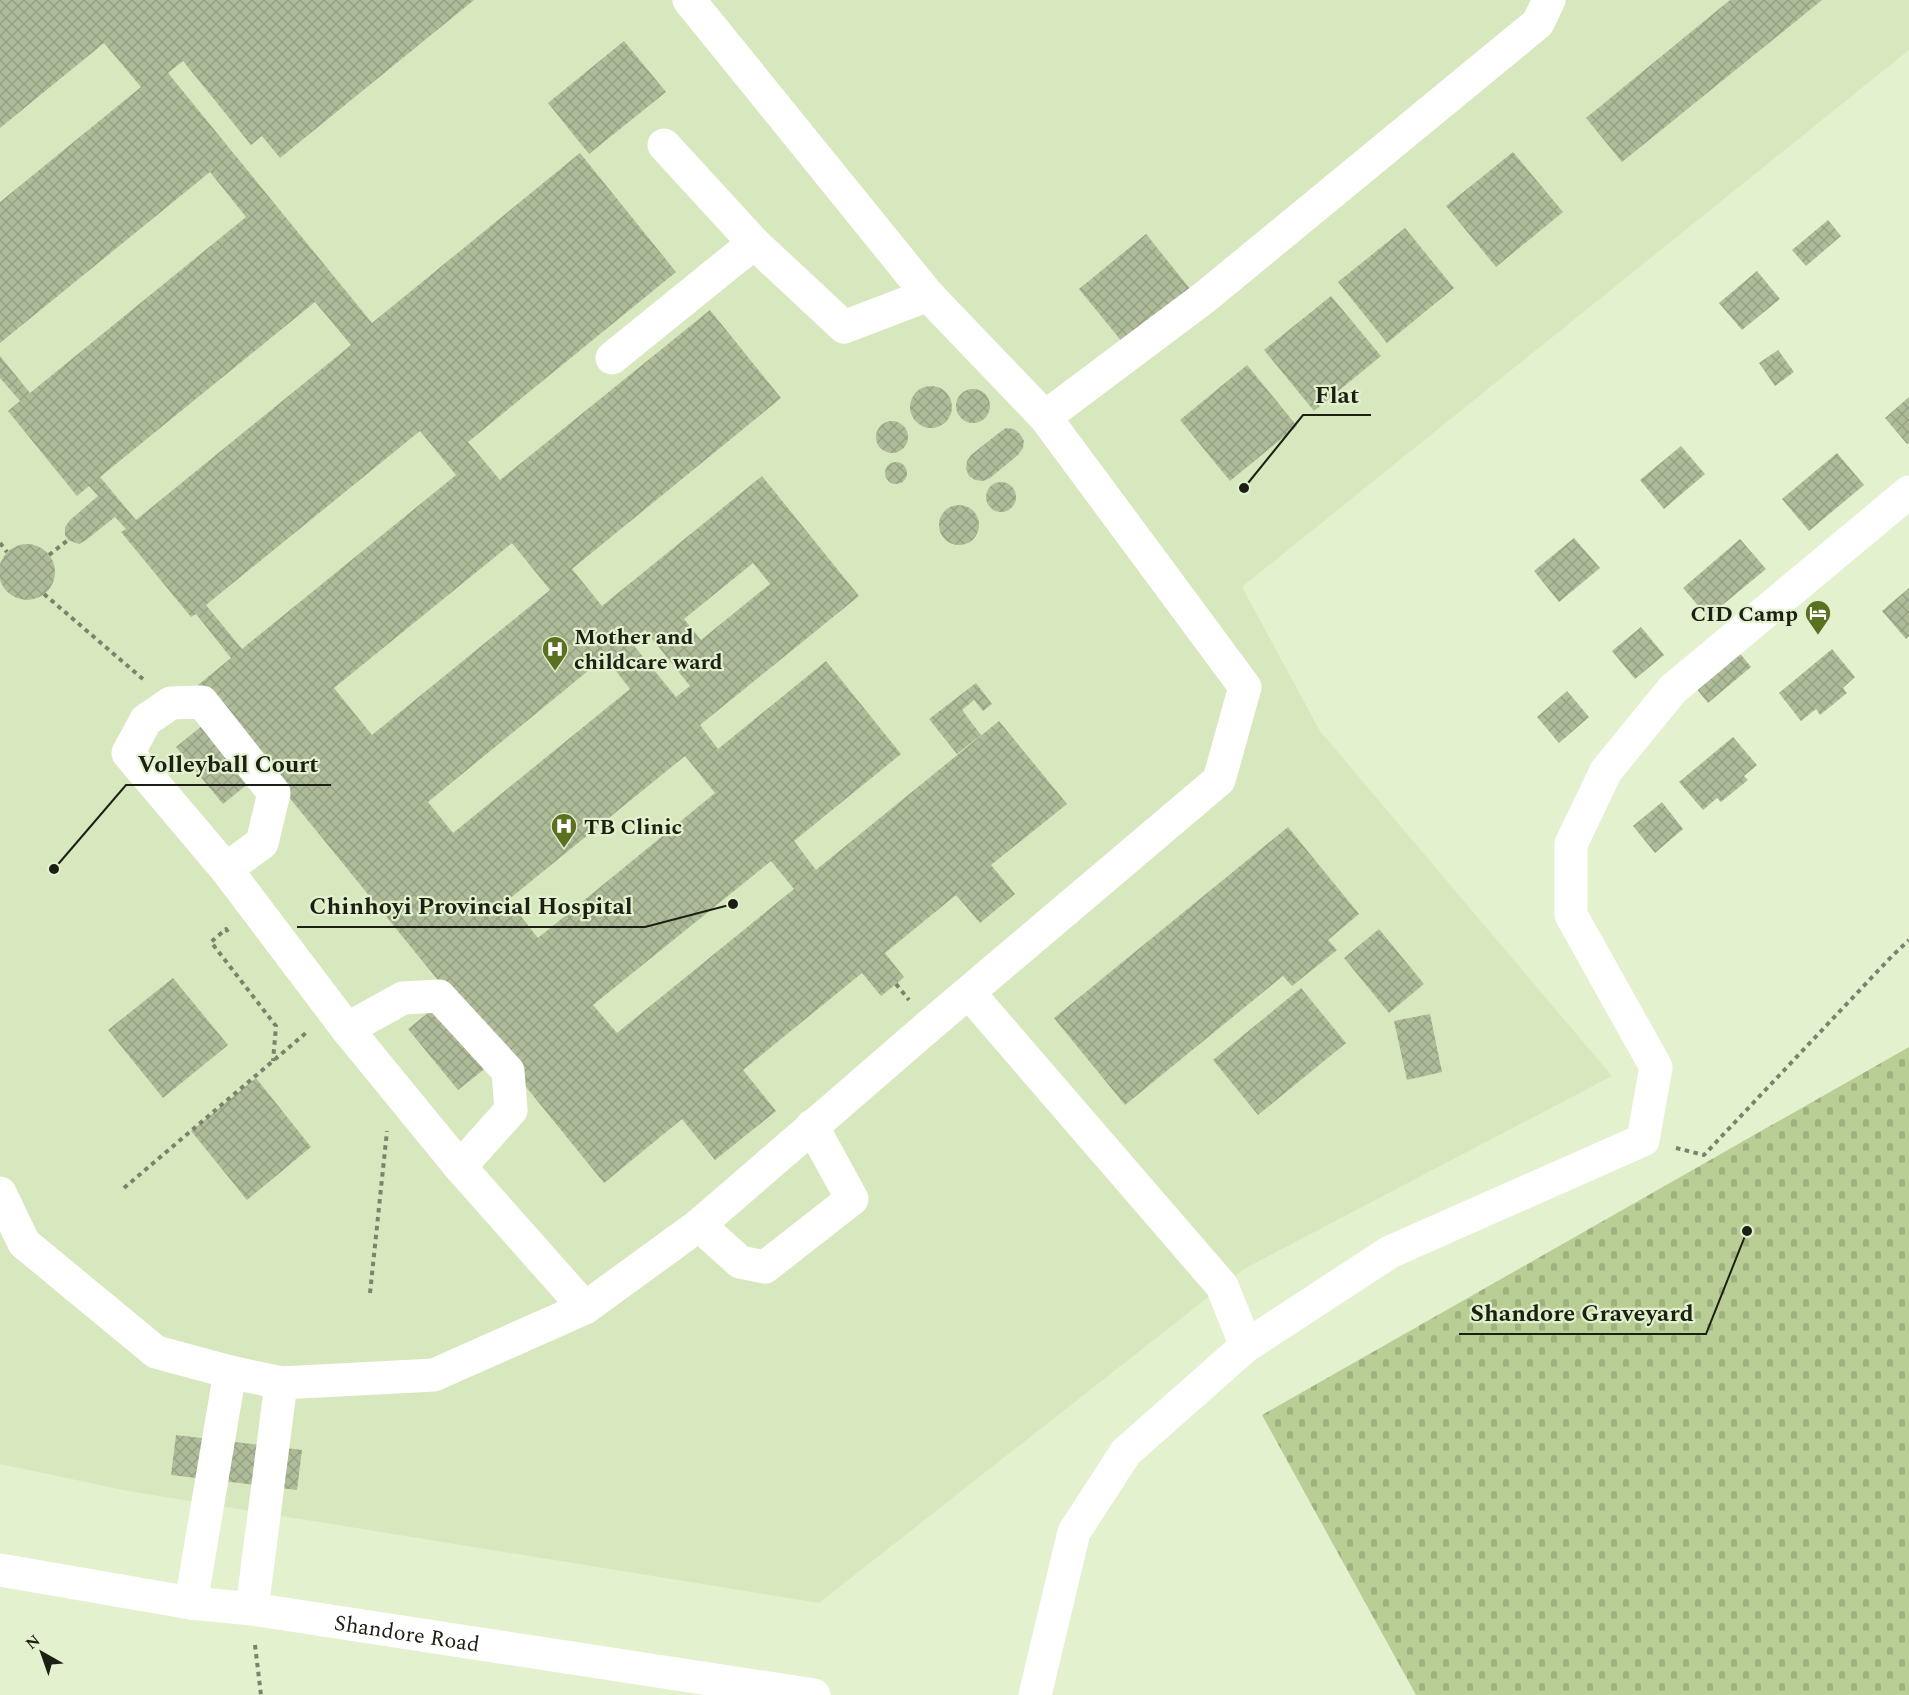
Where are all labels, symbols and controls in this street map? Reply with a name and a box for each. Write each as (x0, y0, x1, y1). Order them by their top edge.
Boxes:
callout: Flat (1303, 373, 1371, 415)
text: Flat (1315, 378, 1359, 414)
place label: CID Camp (1690, 598, 1798, 631)
hotel icon: CID Camp (1803, 598, 1833, 636)
place label: Mother and childcare ward (574, 621, 723, 679)
hospital icon: Mother and childcare ward (540, 634, 570, 672)
callout: Volleyball Court (126, 743, 331, 785)
text: Volleyball Court (137, 747, 319, 783)
hospital icon: TB Clinic (549, 811, 579, 849)
place label: TB Clinic (584, 811, 682, 844)
callout: Chinhoyi Provincial Hospital (297, 885, 645, 927)
text: Chinhoyi Provincial Hospital (309, 889, 633, 925)
callout: Shandore Graveyard (1459, 1292, 1706, 1334)
text: Shandore Graveyard (1470, 1296, 1694, 1332)
street label: Shandore Road (332, 1607, 482, 1662)
north arrow (12, 1623, 72, 1683)
text: N (20, 1629, 46, 1656)

